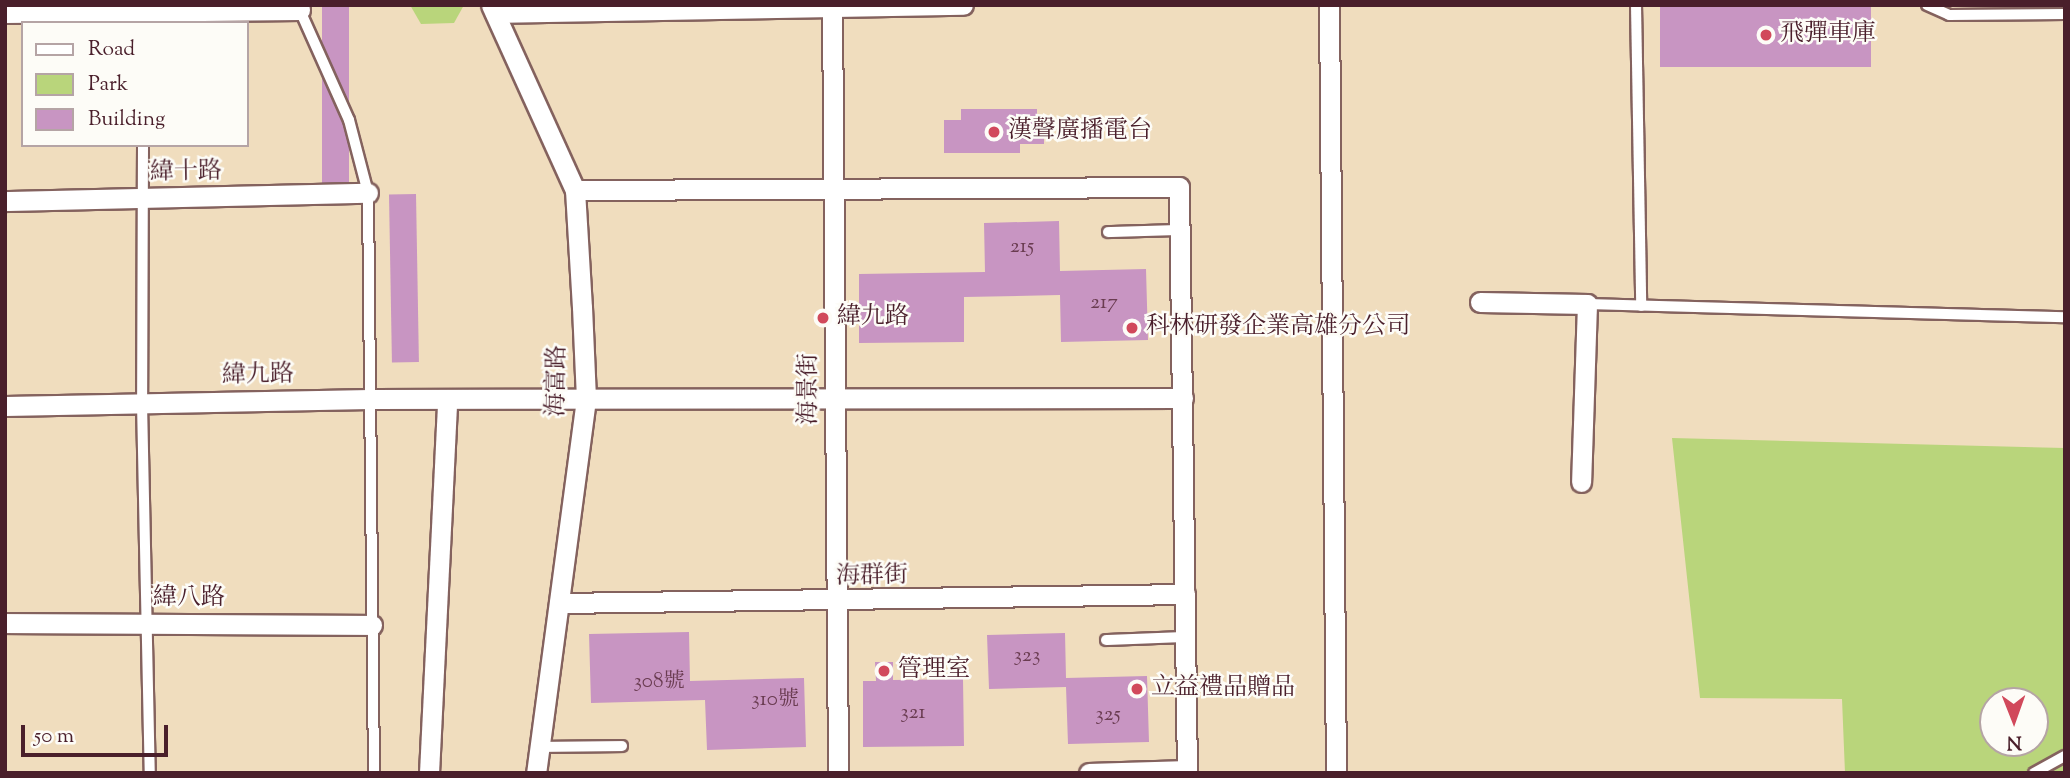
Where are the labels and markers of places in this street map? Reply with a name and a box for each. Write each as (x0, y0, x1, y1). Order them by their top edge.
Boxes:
place label: 飛彈車庫 (1780, 21, 1876, 49)
marker: 飛彈車庫 (1758, 27, 1774, 43)
place label: 漢聲廣播電台 (1008, 118, 1152, 146)
marker: 漢聲廣播電台 (986, 124, 1002, 140)
place label: 緯九路 (837, 304, 909, 332)
marker: 緯九路 (815, 310, 831, 326)
place label: 科林研發企業高雄分公司 (1146, 314, 1410, 342)
marker: 科林研發企業高雄分公司 (1124, 320, 1140, 336)
place label: 管理室 (898, 657, 970, 685)
marker: 管理室 (876, 663, 892, 679)
place label: 立益禮品贈品 (1151, 675, 1295, 703)
marker: 立益禮品贈品 (1129, 681, 1145, 697)

